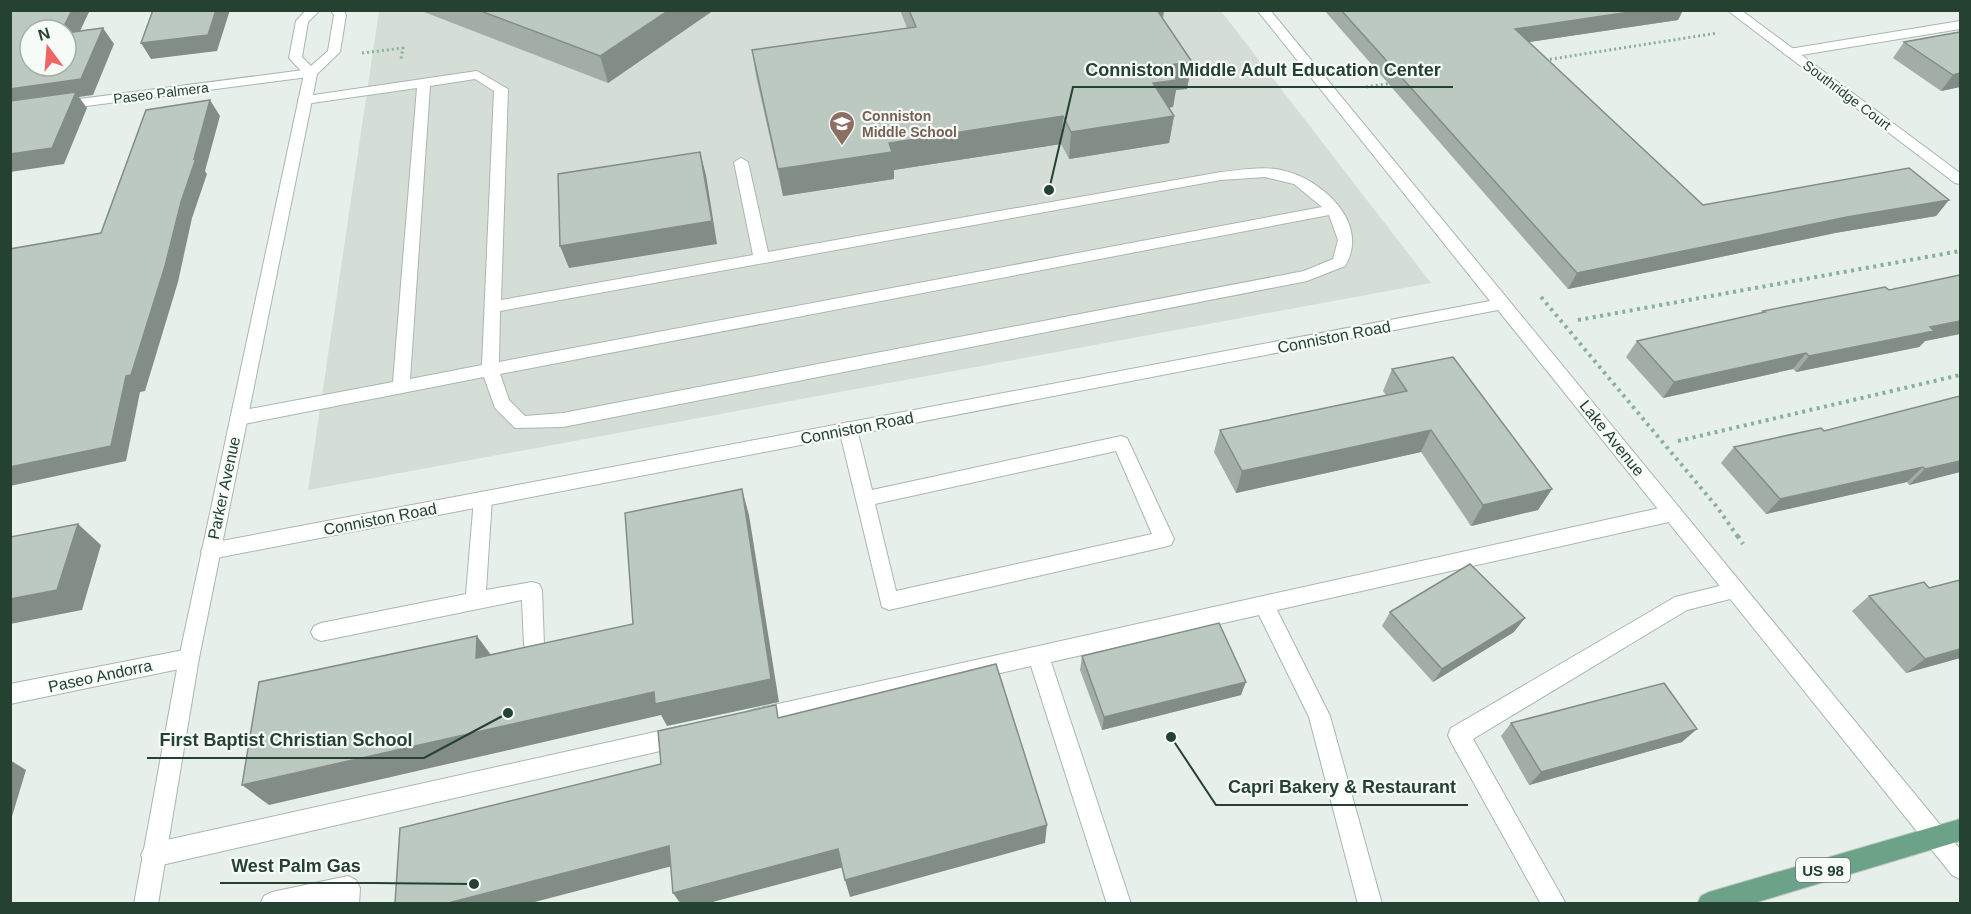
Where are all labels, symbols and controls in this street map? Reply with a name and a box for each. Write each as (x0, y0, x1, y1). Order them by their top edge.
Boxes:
north arrow (18, 18, 78, 78)
text: N (36, 24, 52, 44)
callout: Conniston Middle Adult Education Center (1073, 51, 1453, 87)
street label: Southridge Court (1800, 57, 1894, 133)
text: Conniston Middle Adult Education Center (1085, 60, 1441, 80)
street label: Paseo Palmera (113, 79, 210, 107)
place label: Conniston Middle School (862, 108, 957, 140)
school or university icon: Conniston Middle School (827, 109, 857, 147)
street label: Conniston Road (1276, 318, 1392, 356)
street label: Lake Avenue (1576, 397, 1648, 479)
street label: Conniston Road (799, 409, 915, 447)
street label: Parker Avenue (205, 435, 243, 541)
street label: Conniston Road (322, 500, 438, 538)
street label: Paseo Andorra (46, 657, 154, 695)
callout: First Baptist Christian School (147, 722, 424, 758)
text: First Baptist Christian School (159, 730, 413, 750)
callout: Capri Bakery & Restaurant (1216, 769, 1468, 805)
text: Capri Bakery & Restaurant (1228, 777, 1456, 797)
callout: West Palm Gas (220, 847, 373, 883)
text: West Palm Gas (231, 856, 361, 876)
road number: US 98 (1796, 858, 1850, 882)

